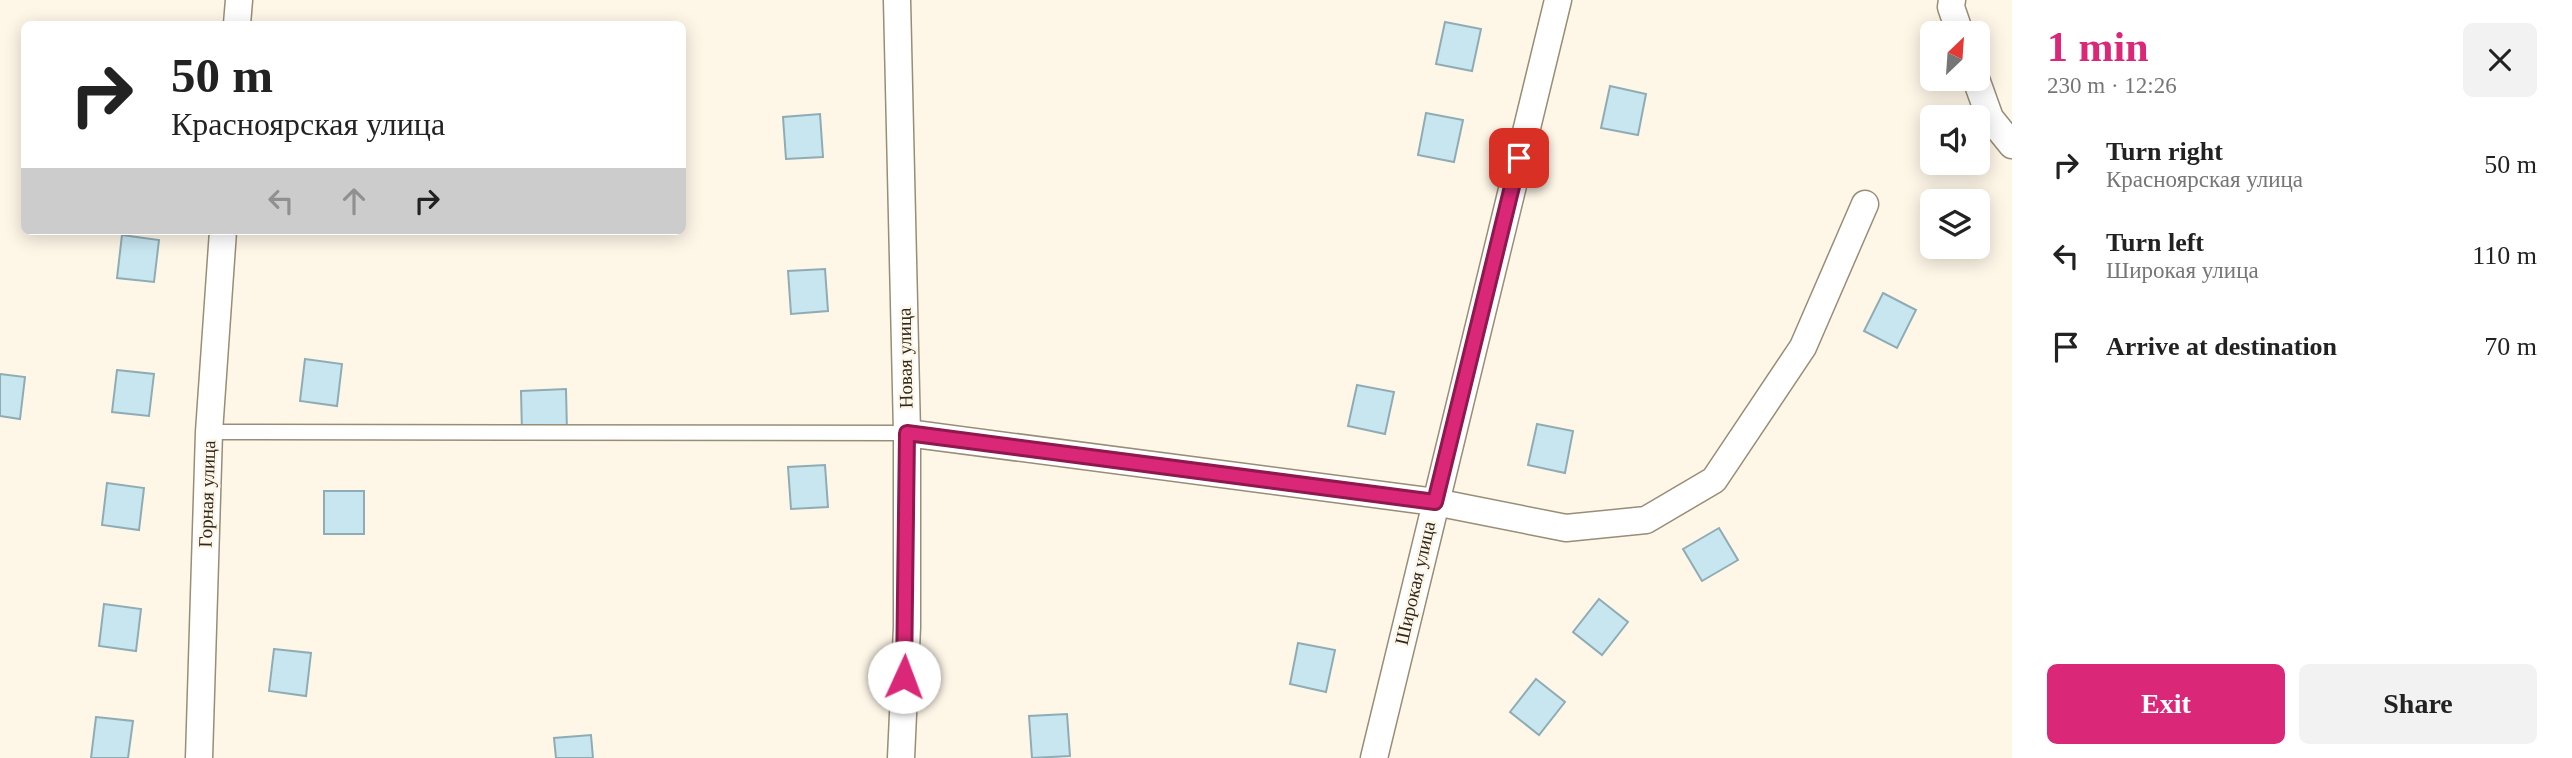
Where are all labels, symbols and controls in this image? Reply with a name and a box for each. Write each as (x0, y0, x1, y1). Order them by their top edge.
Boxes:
north arrow (1920, 21, 1990, 91)
map controls (1920, 21, 1990, 259)
button: close (2463, 23, 2537, 97)
text: 1 min (2047, 24, 2149, 70)
text: 50 m (171, 48, 273, 103)
icon: right (56, 49, 147, 140)
text: 230 m · 12:26 (2047, 73, 2177, 98)
button: sound (1920, 105, 1990, 175)
text: Красноярская улица (171, 106, 445, 142)
pin (1489, 128, 1549, 188)
text: Turn right (2106, 137, 2223, 166)
icon: arrive (1500, 139, 1538, 177)
icon: right (2047, 146, 2085, 184)
text: 50 m (2484, 150, 2537, 179)
text: Красноярская улица (2106, 167, 2303, 192)
icon: left (262, 182, 300, 220)
icon: ahead (335, 182, 373, 220)
icon: right (408, 182, 446, 220)
button: layers (1920, 189, 1990, 259)
text: Turn left (2106, 228, 2204, 257)
icon: left (2047, 237, 2085, 275)
text: 110 m (2472, 241, 2537, 270)
text: Широкая улица (2106, 258, 2259, 283)
street label: Новая улица (894, 307, 916, 409)
icon: arrive (2047, 328, 2085, 366)
text: Arrive at destination (2106, 332, 2337, 361)
text: 70 m (2484, 332, 2537, 361)
street label: Горная улица (195, 439, 219, 548)
street label: Широкая улица (1391, 519, 1440, 647)
position arrow (867, 640, 941, 714)
button: Exit (2047, 664, 2285, 744)
button: Share (2299, 664, 2537, 744)

